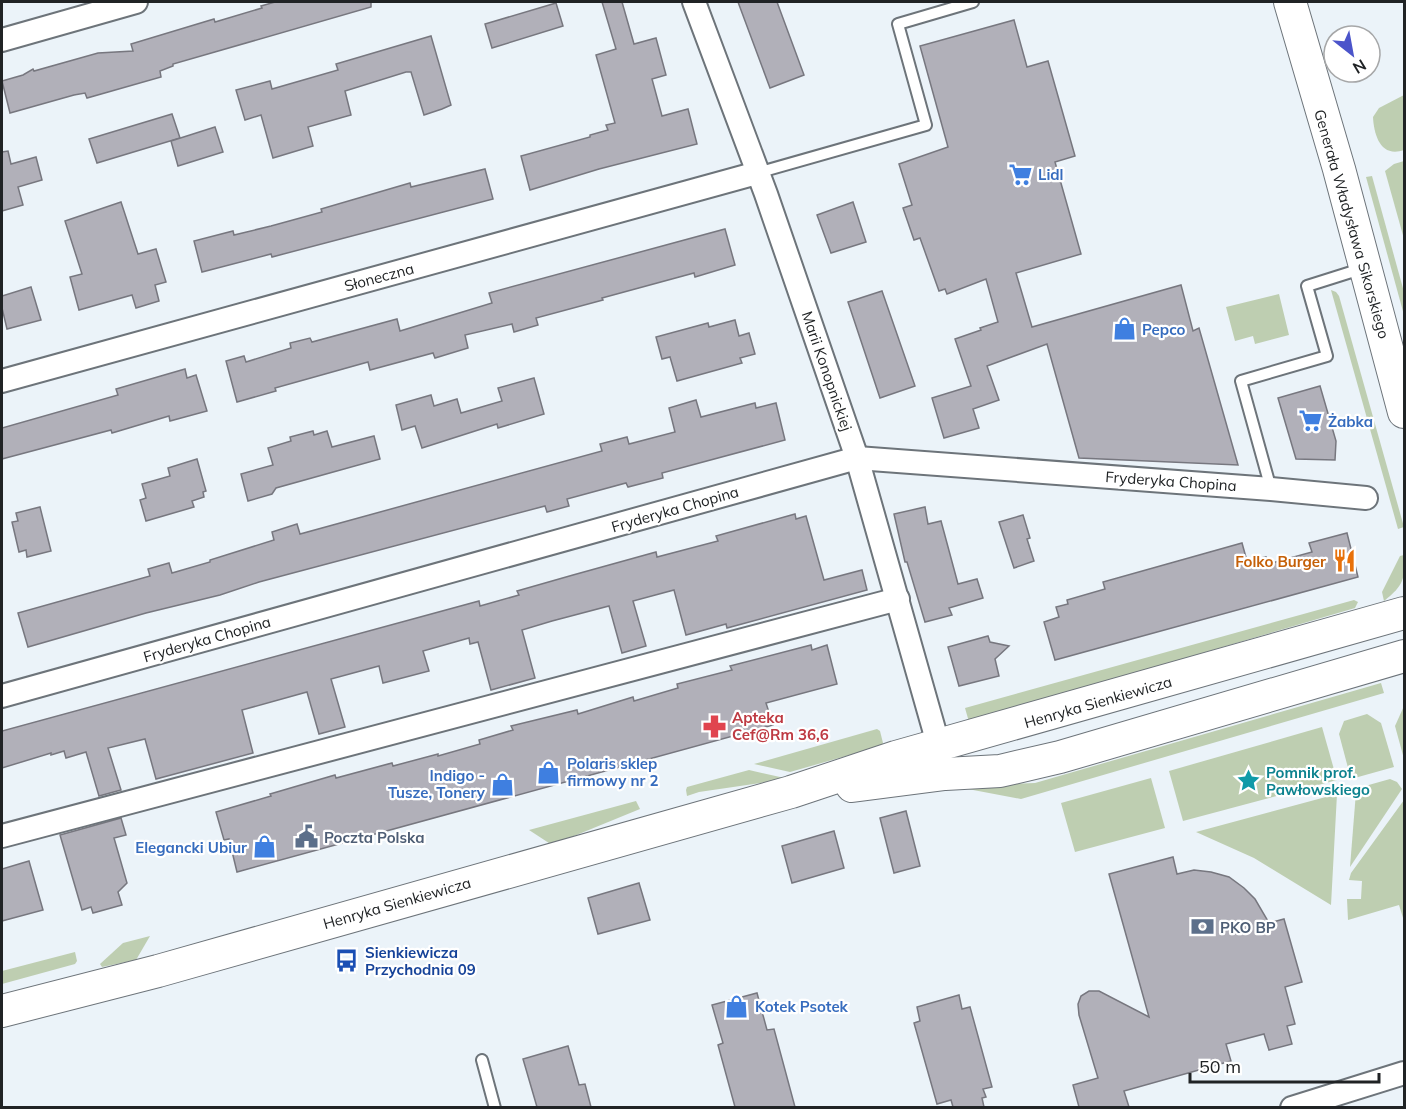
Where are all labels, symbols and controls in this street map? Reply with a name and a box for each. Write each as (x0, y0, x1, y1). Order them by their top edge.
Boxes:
north arrow (1322, 24, 1382, 84)
text: N (1349, 55, 1370, 79)
street label: Generała Władysława Sikorskiego (1310, 107, 1394, 341)
supermarket icon: Lidl (1007, 161, 1033, 187)
place label: Lidl (1038, 165, 1064, 184)
street label: Słoneczna (342, 259, 416, 295)
street label: Marii Konopnickiej (798, 309, 856, 433)
shop icon: Pepco (1111, 316, 1137, 342)
place label: Pepco (1142, 320, 1186, 339)
supermarket icon: Żabka (1297, 408, 1323, 434)
place label: Żabka (1328, 412, 1373, 431)
street label: Fryderyka Chopina (1105, 467, 1237, 495)
street label: Fryderyka Chopina (609, 482, 741, 536)
restaurant icon: Folko Burger (1331, 548, 1357, 574)
place label: Folko Burger (1235, 552, 1326, 571)
street label: Fryderyka Chopina (141, 612, 273, 666)
street label: Henryka Sienkiewicza (1022, 672, 1174, 732)
place label: Apteka Cef@Rm 36,6 (732, 708, 829, 744)
pharmacy icon: Apteka Cef@Rm 36,6 (701, 713, 727, 739)
place label: Polaris sklep firmowy nr 2 (567, 754, 658, 790)
shop icon: Polaris sklep firmowy nr 2 (536, 759, 562, 785)
place label: Pomnik prof. Pawłowskiego (1266, 763, 1370, 799)
place label: Indigo - Tusze, Tonery (388, 766, 486, 802)
place icon: Pomnik prof. Pawłowskiego (1235, 768, 1261, 794)
shop icon: Indigo - Tusze, Tonery (490, 771, 516, 797)
public building icon: Poczta Polska (293, 824, 319, 850)
place label: Poczta Polska (324, 828, 424, 847)
shop icon: Elegancki Ubiur (252, 834, 278, 860)
place label: Elegancki Ubiur (135, 838, 247, 857)
street label: Henryka Sienkiewicza (321, 873, 473, 933)
bank icon: PKO BP (1189, 914, 1215, 940)
place label: PKO BP (1220, 918, 1276, 937)
place label: Sienkiewicza Przychodnia 09 (365, 943, 476, 979)
bus stop icon: Sienkiewicza Przychodnia 09 (334, 948, 360, 974)
shop icon: Kotek Psotek (724, 993, 750, 1019)
place label: Kotek Psotek (755, 997, 849, 1016)
scale bar (1190, 1046, 1379, 1084)
text: 50 m (1199, 1055, 1241, 1078)

